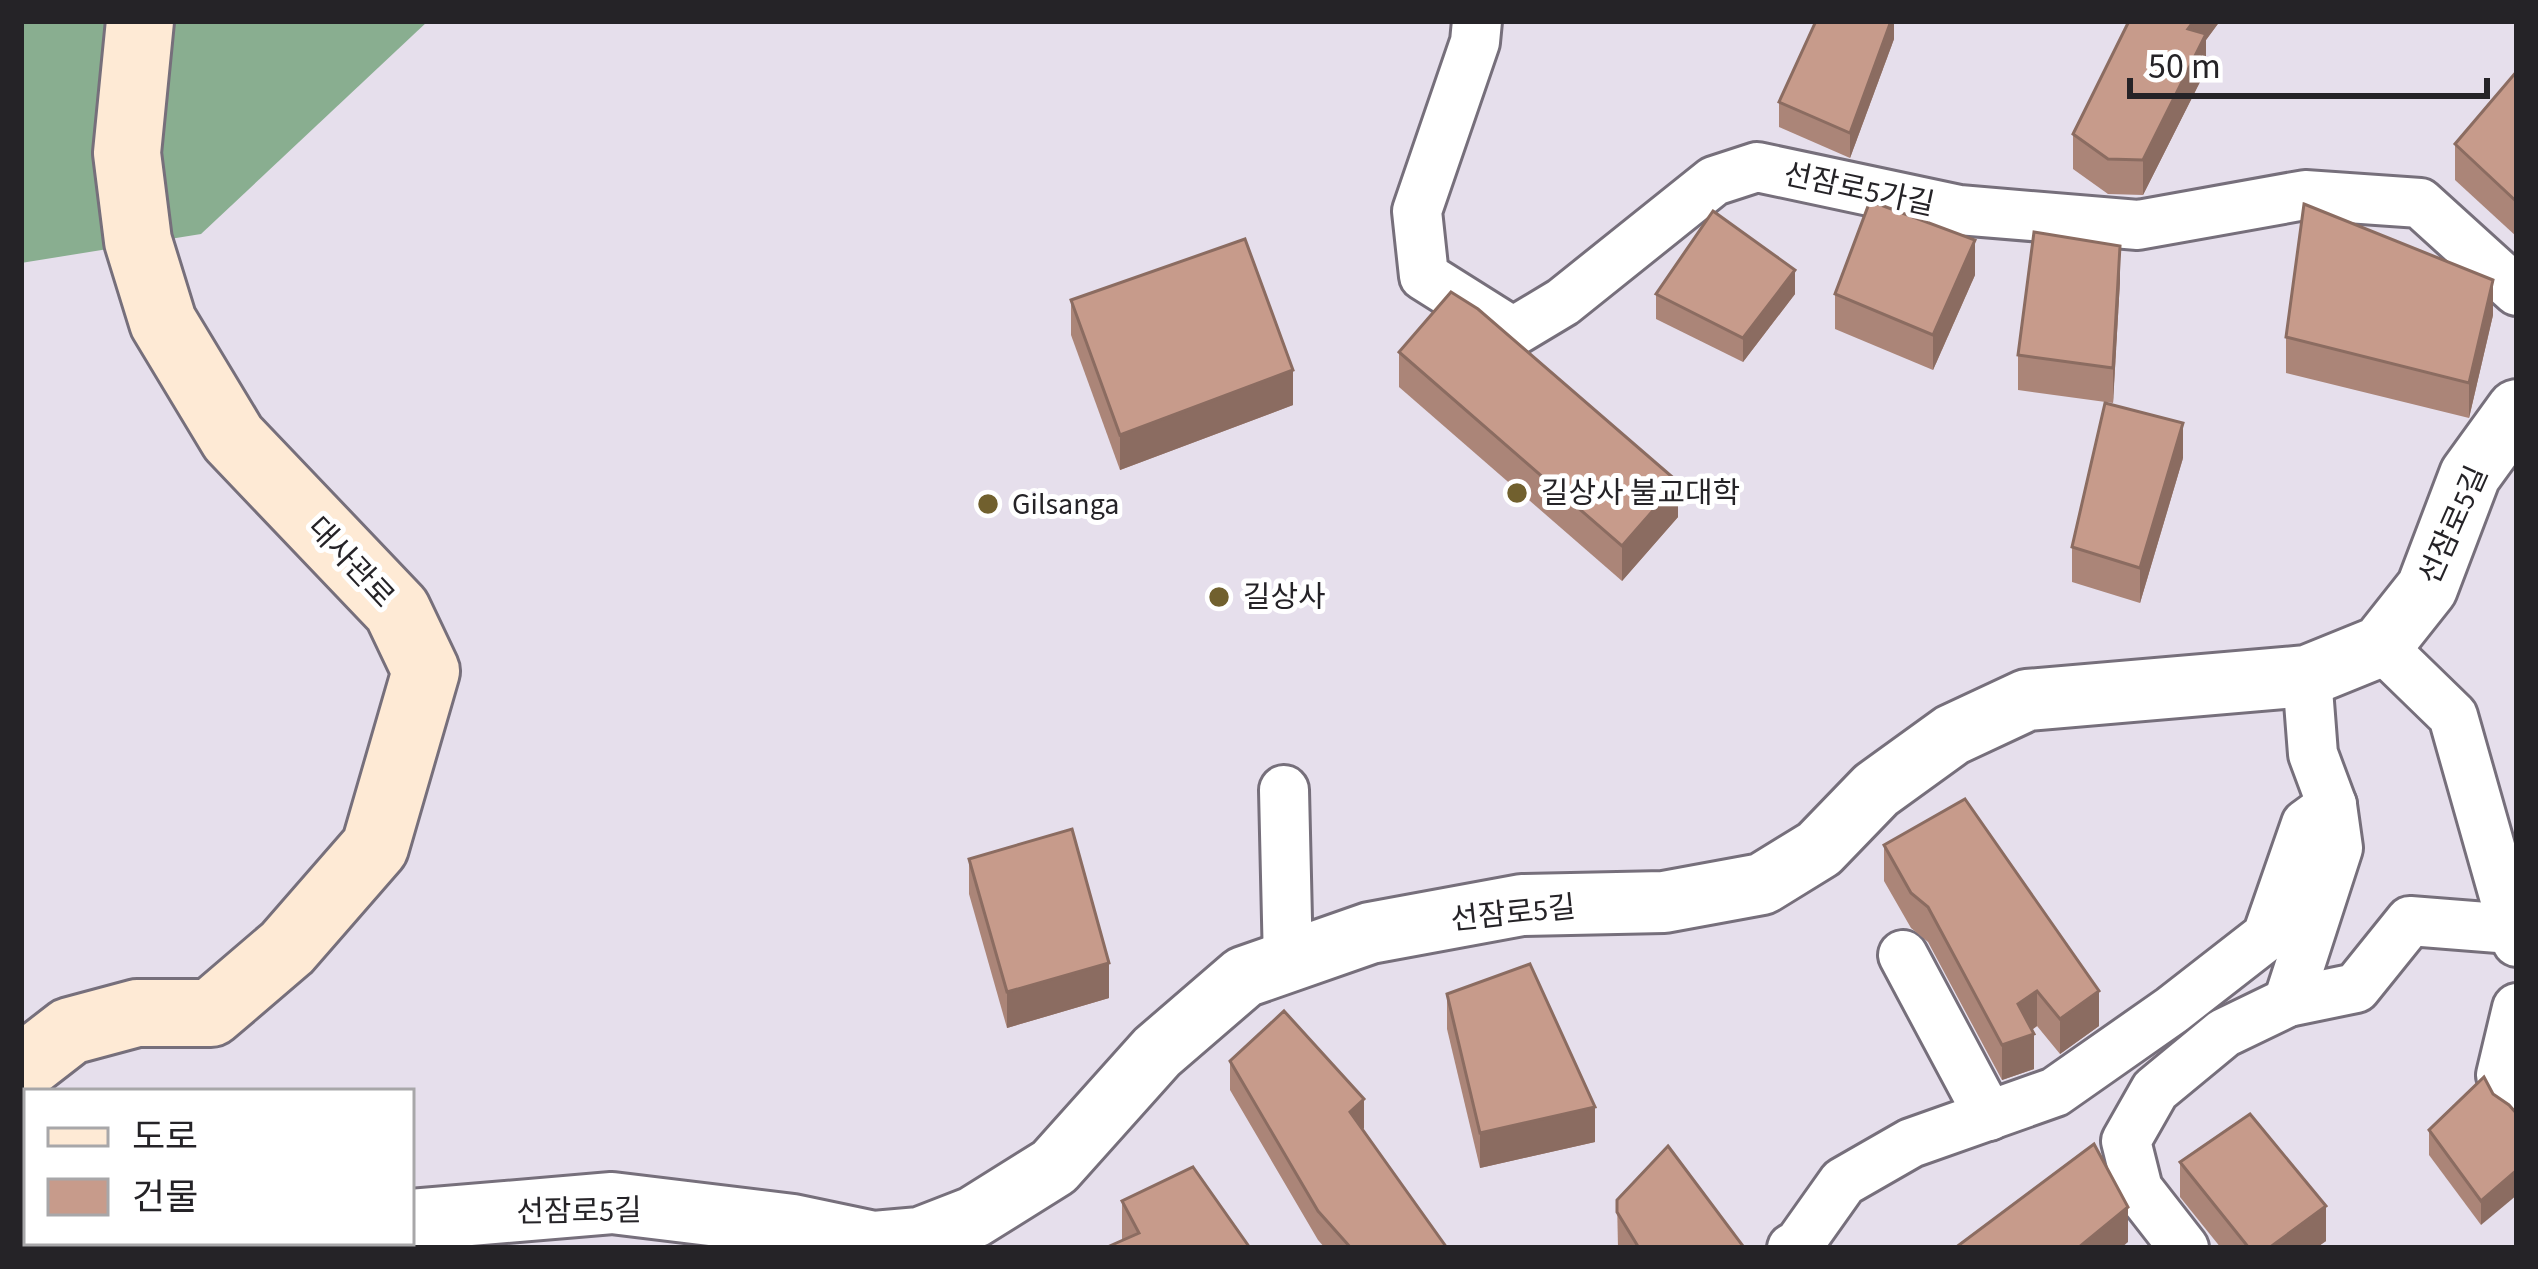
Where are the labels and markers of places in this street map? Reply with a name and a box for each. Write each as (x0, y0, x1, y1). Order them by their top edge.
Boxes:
place label: 길상사 불교대학 (1541, 472, 1740, 515)
marker: 길상사 불교대학 (1504, 480, 1530, 506)
place label: Gilsanga (1012, 483, 1119, 526)
marker: Gilsanga (975, 491, 1001, 517)
place label: 길상사 (1243, 576, 1326, 619)
marker: 길상사 (1206, 584, 1232, 610)

